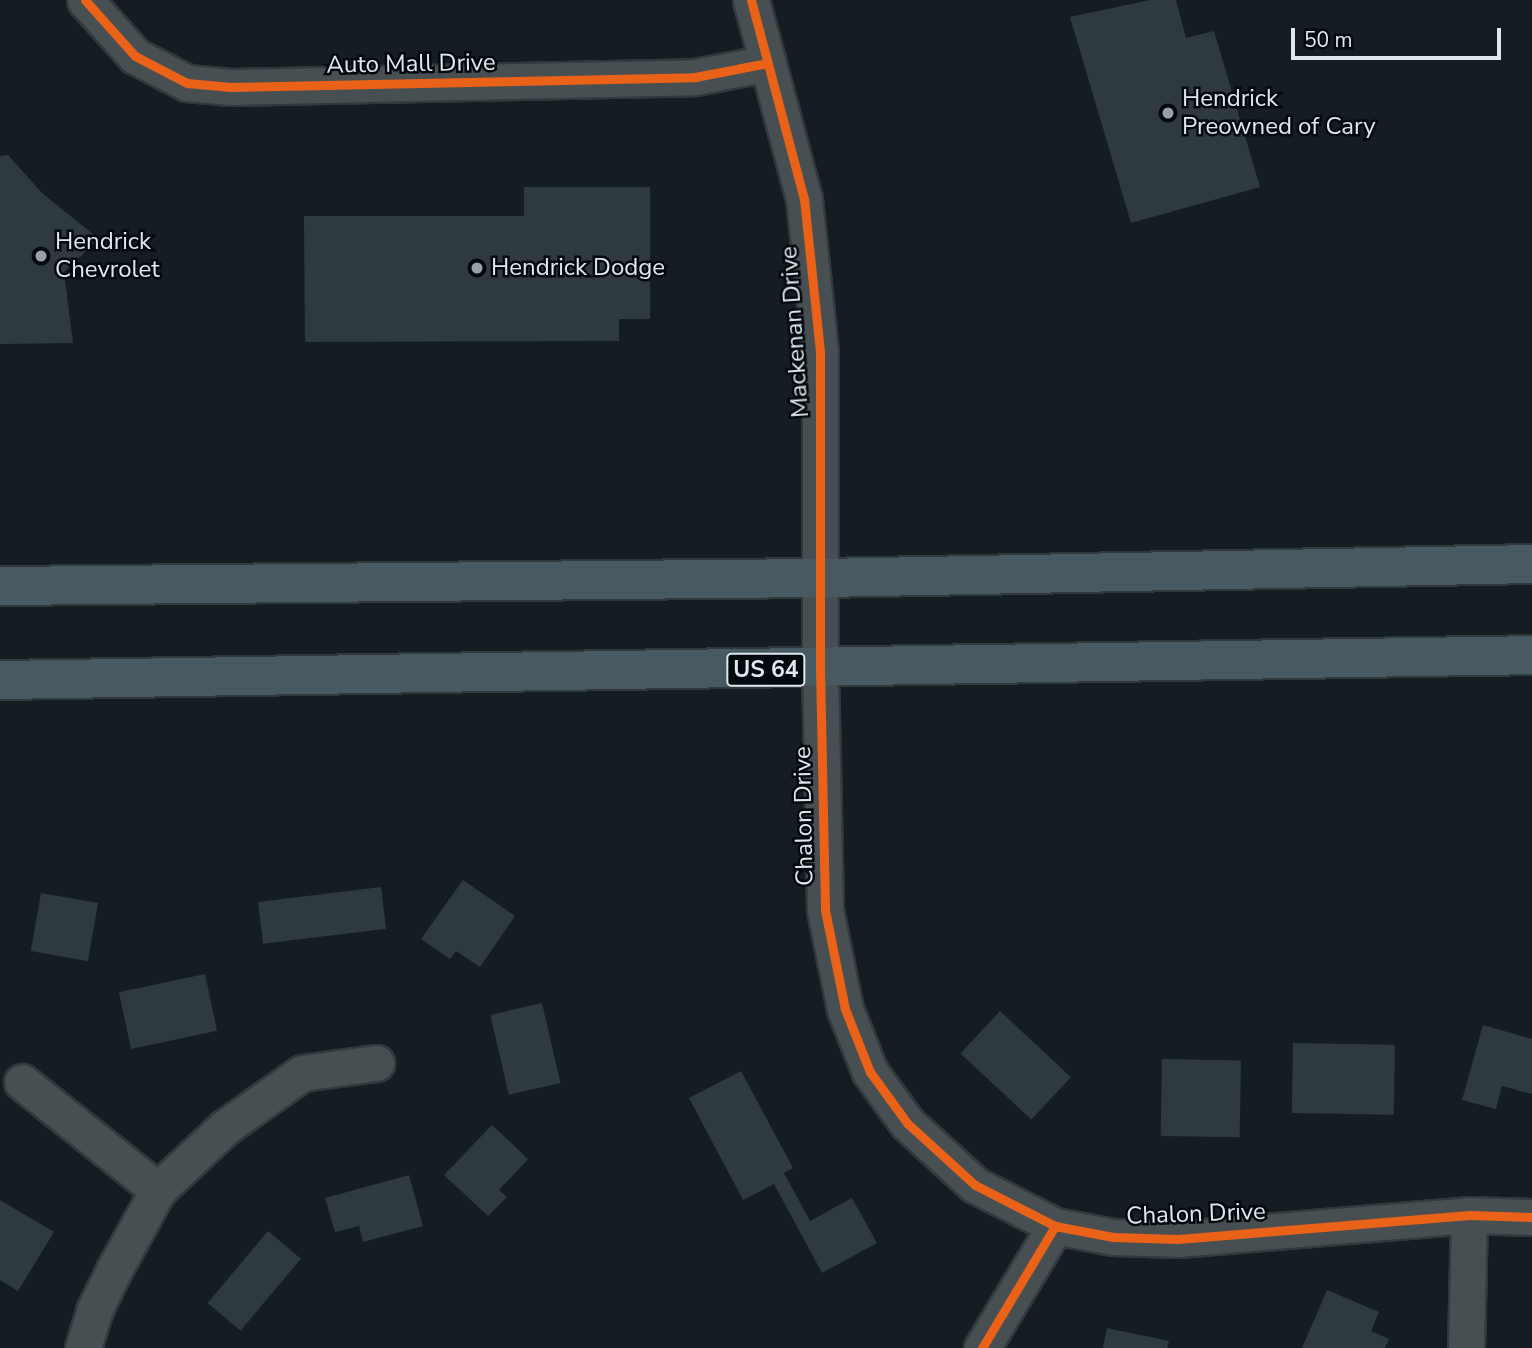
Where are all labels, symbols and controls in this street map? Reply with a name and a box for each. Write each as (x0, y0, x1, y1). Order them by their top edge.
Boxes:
scale bar (1294, 14, 1504, 58)
text: 50 m (1304, 26, 1353, 54)
street label: Auto Mall Drive (326, 48, 496, 80)
place label: Hendrick Preowned of Cary (1182, 85, 1376, 141)
marker: Hendrick Preowned of Cary (1160, 105, 1176, 121)
place label: Hendrick Chevrolet (55, 228, 160, 284)
street label: Mackenan Drive (775, 245, 815, 419)
marker: Hendrick Chevrolet (33, 248, 49, 264)
place label: Hendrick Dodge (491, 254, 665, 282)
marker: Hendrick Dodge (469, 260, 485, 276)
road number: US 64 (726, 650, 806, 690)
street label: Chalon Drive (788, 746, 820, 886)
street label: Chalon Drive (1126, 1197, 1266, 1231)

